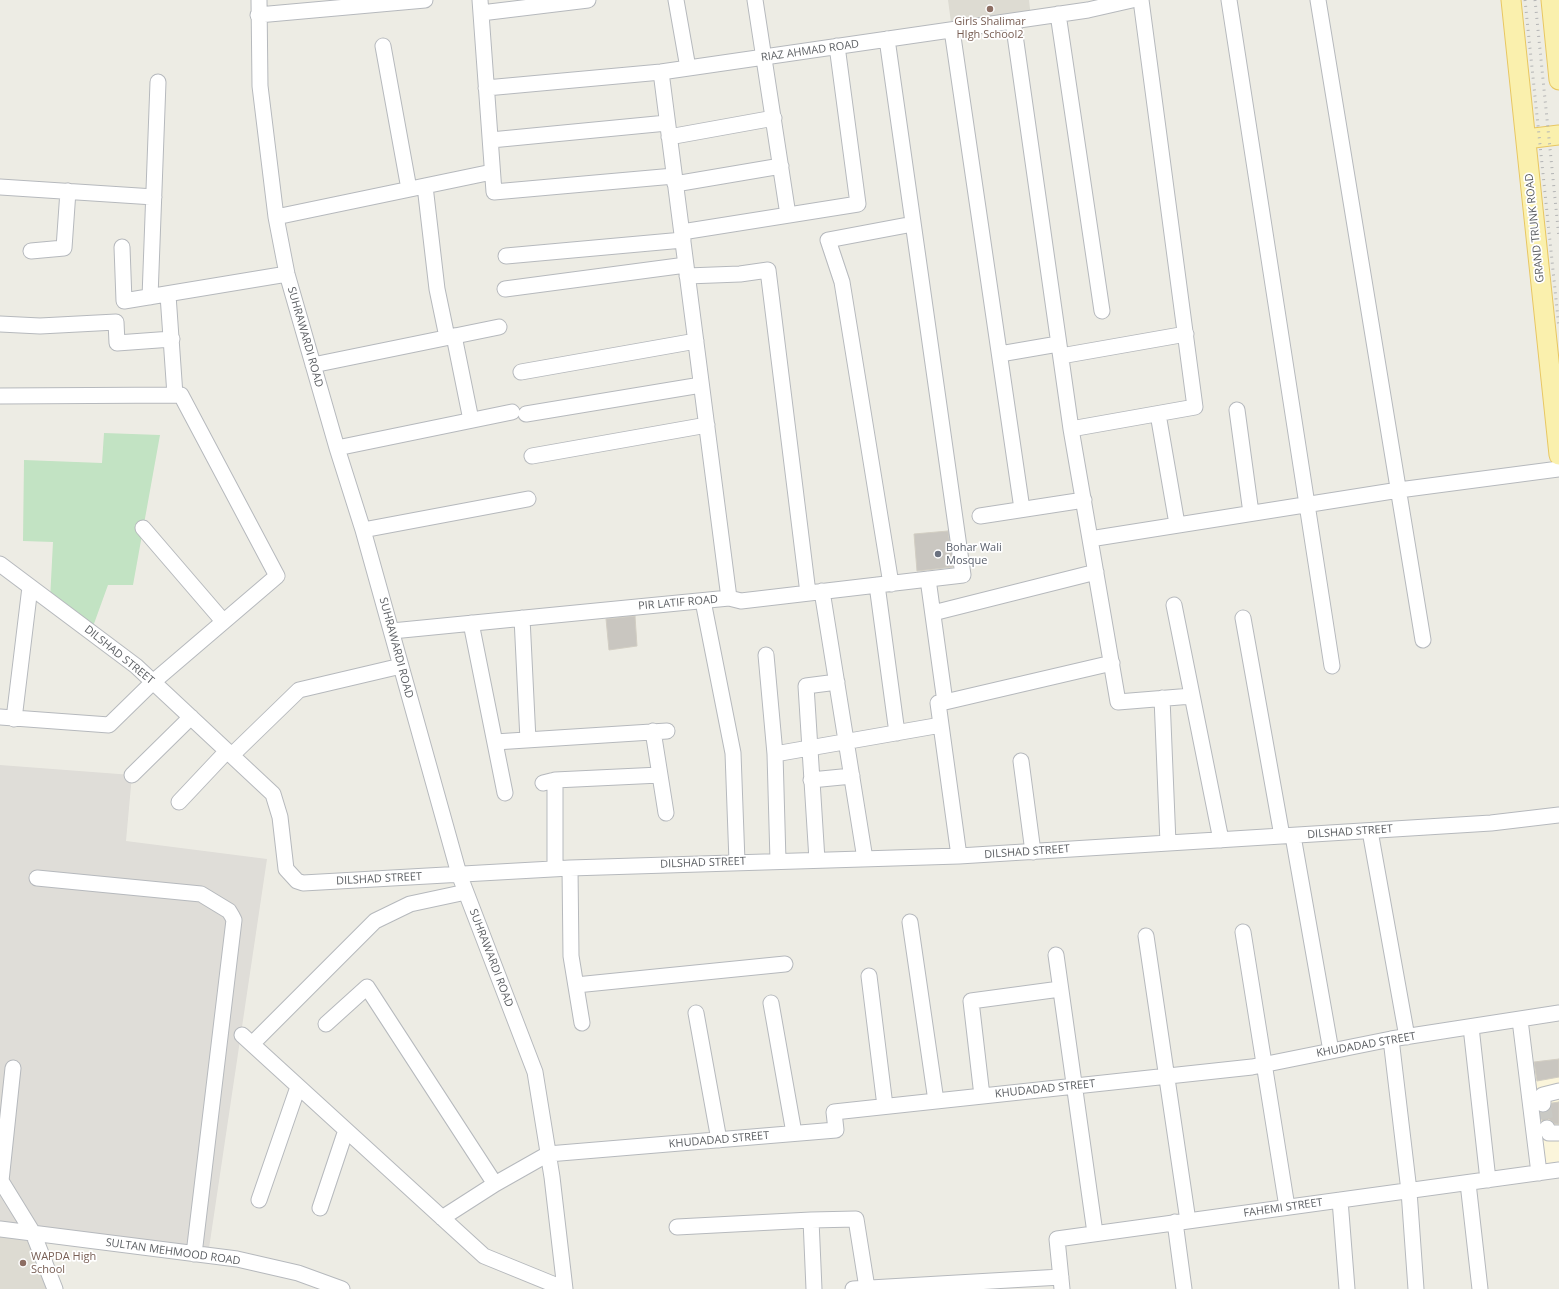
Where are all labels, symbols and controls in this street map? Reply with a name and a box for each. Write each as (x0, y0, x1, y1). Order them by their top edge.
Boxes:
marker: Girls Shalimar HIgh School2 (985, 4, 995, 14)
place label: Girls Shalimar HIgh School2 (954, 15, 1026, 41)
street label: RIAZ AHMAD ROAD (760, 38, 860, 64)
street label: GRAND TRUNK ROAD (1523, 173, 1547, 283)
street label: SUHRAWARDI ROAD (284, 285, 326, 389)
place label: Bohar Wali Mosque (946, 541, 1002, 567)
marker: Bohar Wali Mosque (933, 549, 943, 559)
street label: PIR LATIF ROAD (638, 593, 718, 613)
street label: SUHRAWARDI ROAD (376, 596, 416, 700)
street label: DILSHAD STREET (81, 623, 157, 687)
street label: DILSHAD STREET (1307, 822, 1393, 842)
street label: DILSHAD STREET (984, 842, 1070, 862)
street label: DILSHAD STREET (660, 855, 746, 871)
street label: DILSHAD STREET (336, 870, 422, 888)
street label: SUHRAWARDI ROAD (466, 907, 516, 1009)
street label: KHUDADAD STREET (1315, 1030, 1417, 1060)
street label: KHUDADAD STREET (994, 1077, 1096, 1101)
street label: KHUDADAD STREET (668, 1129, 770, 1151)
street label: FAHEMI STREET (1243, 1196, 1323, 1220)
street label: SULTAN MEHMOOD ROAD (105, 1236, 241, 1268)
place label: WAPDA High School (31, 1250, 96, 1276)
marker: WAPDA High School (18, 1258, 28, 1268)

